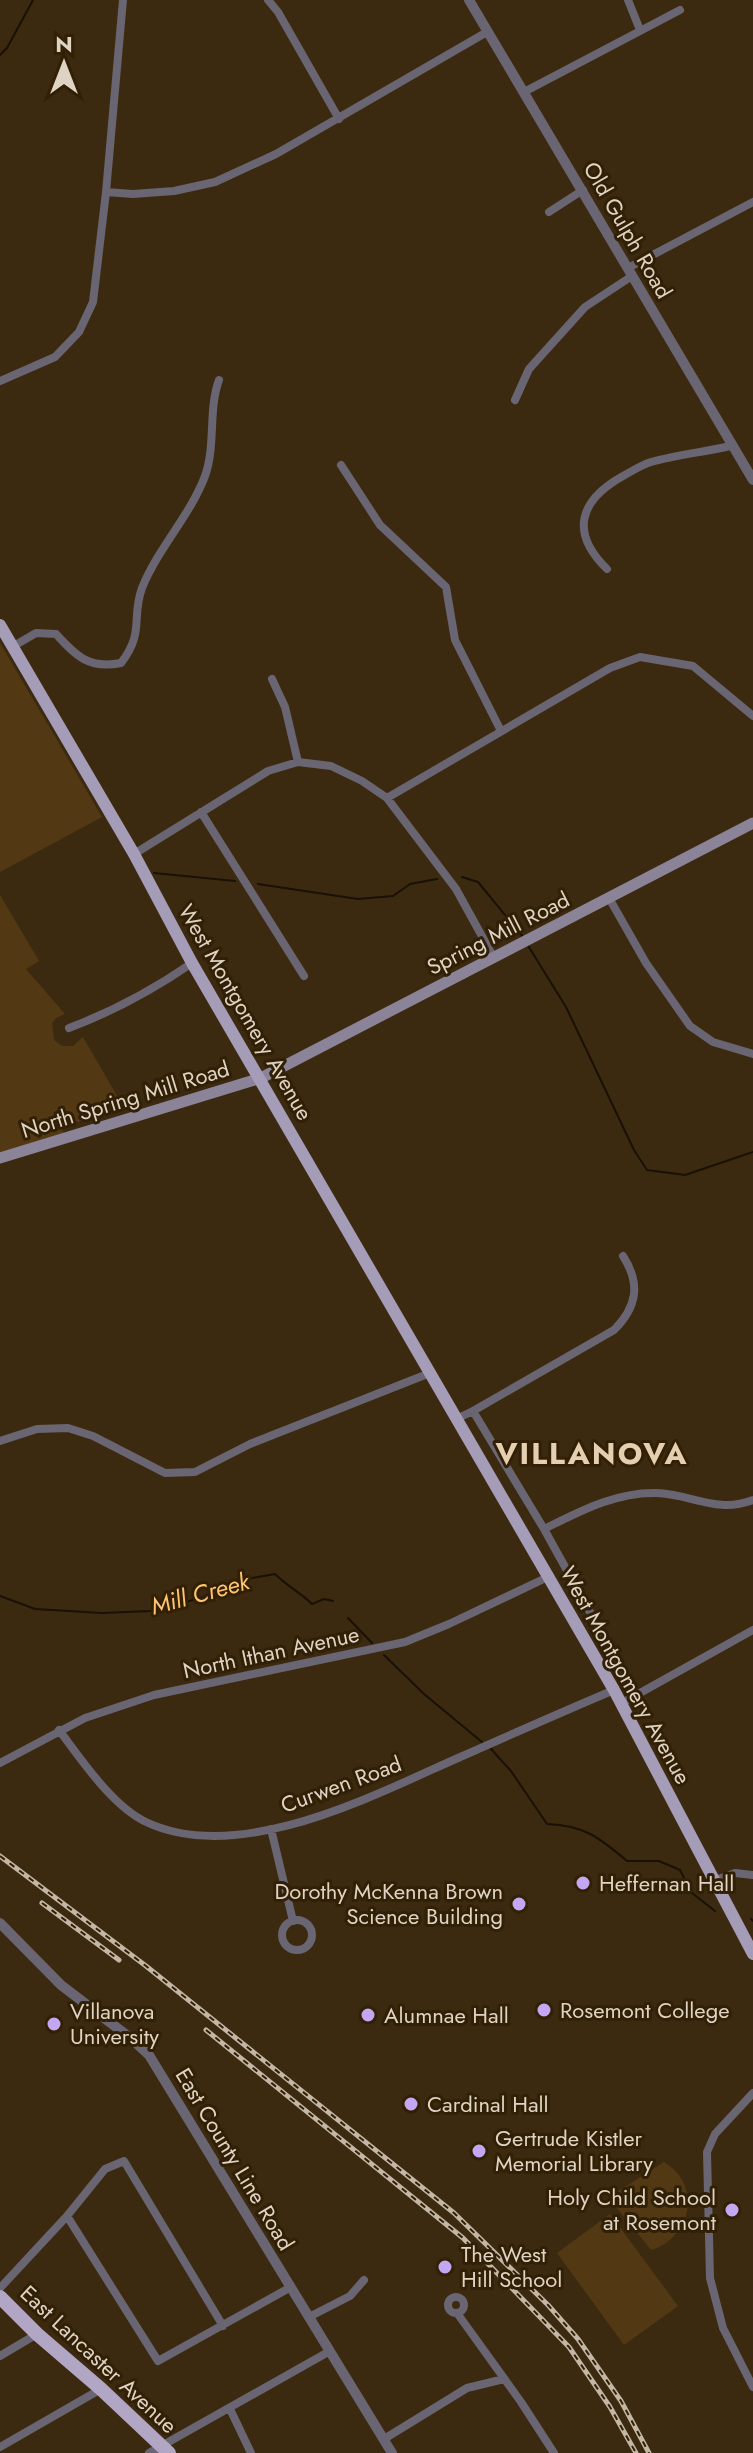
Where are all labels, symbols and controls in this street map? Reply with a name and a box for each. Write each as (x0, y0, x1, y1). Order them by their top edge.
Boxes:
north arrow (24, 24, 104, 104)
text: N (55, 28, 73, 60)
street label: Old Gulph Road (576, 156, 680, 304)
street label: Spring Mill Road (421, 883, 575, 983)
street label: West Montgomery Avenue (171, 898, 321, 1126)
street label: North Spring Mill Road (17, 1052, 233, 1146)
district label: VILLANOVA (495, 1432, 688, 1475)
street label: West Montgomery Avenue (553, 1560, 699, 1790)
water label: Mill Creek (147, 1563, 255, 1623)
street label: North Ithan Avenue (180, 1618, 362, 1686)
street label: Curwen Road (276, 1747, 406, 1821)
place label: Heffernan Hall (599, 1867, 734, 1899)
marker: Heffernan Hall (574, 1874, 592, 1892)
place label: Dorothy McKenna Brown Science Building (274, 1875, 503, 1932)
marker: Dorothy McKenna Brown Science Building (510, 1895, 528, 1913)
place label: Rosemont College (560, 1994, 730, 2026)
place label: Villanova University (70, 1995, 159, 2052)
place label: Alumnae Hall (384, 1999, 509, 2031)
marker: Rosemont College (535, 2001, 553, 2019)
marker: Alumnae Hall (359, 2006, 377, 2024)
marker: Villanova University (45, 2015, 63, 2033)
street label: East County Line Road (168, 2062, 302, 2256)
place label: Cardinal Hall (427, 2088, 549, 2120)
marker: Cardinal Hall (402, 2095, 420, 2113)
place label: Gertrude Kistler Memorial Library (495, 2122, 653, 2179)
marker: Gertrude Kistler Memorial Library (470, 2142, 488, 2160)
place label: Holy Child School at Rosemont (547, 2181, 717, 2238)
marker: Holy Child School at Rosemont (723, 2201, 741, 2219)
place label: The West Hill School (461, 2238, 562, 2295)
marker: The West Hill School (436, 2258, 454, 2276)
street label: East Lancaster Avenue (13, 2277, 185, 2441)

